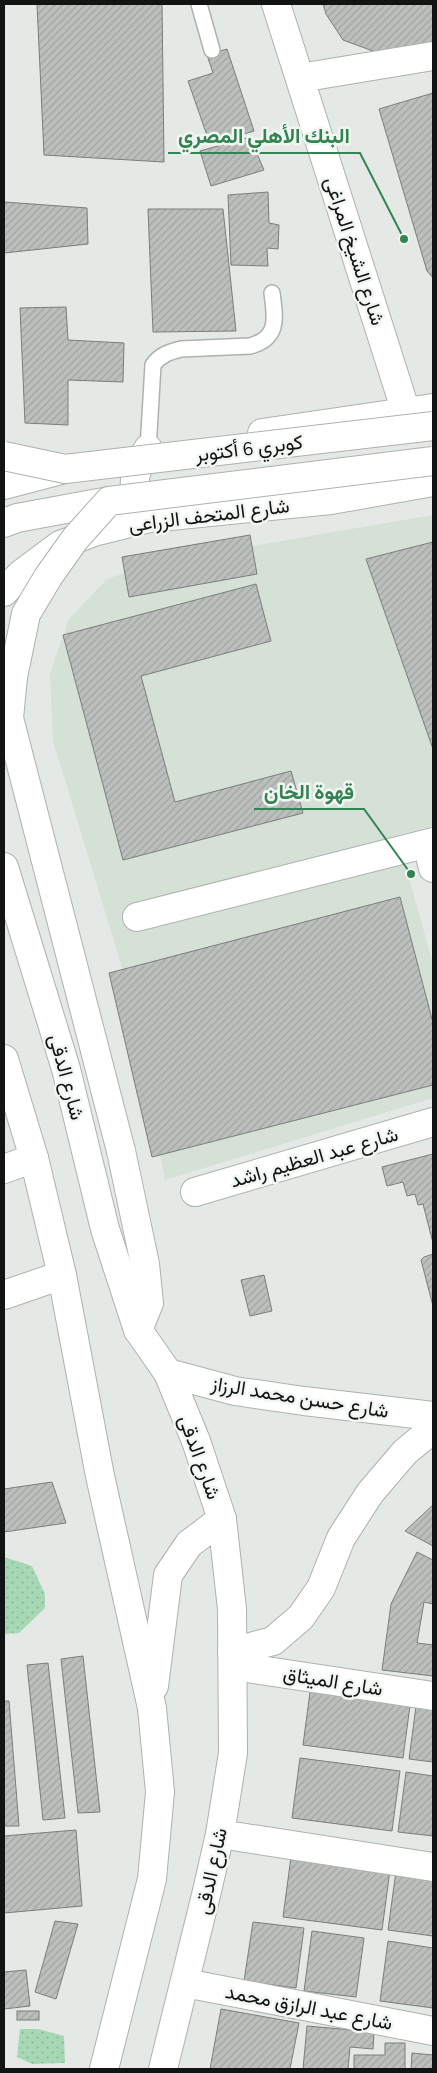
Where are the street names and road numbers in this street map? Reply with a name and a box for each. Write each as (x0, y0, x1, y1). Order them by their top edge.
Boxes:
street label: شارع الشيخ المراغى (318, 174, 390, 329)
street label: كوبري 6 أكتوبر (193, 429, 305, 472)
street label: شارع المتحف الزراعى (127, 493, 291, 539)
street label: شارع الدقى (42, 1031, 90, 1123)
street label: شارع عبد العظيم راشد (227, 1122, 401, 1194)
street label: شارع حسن محمد الرزاز (208, 1371, 391, 1425)
street label: شارع الدقى (172, 1412, 226, 1503)
street label: شارع الميثاق (281, 1661, 385, 1703)
street label: شارع الدقى (190, 1826, 234, 1917)
street label: شارع عبد الرازق محمد (223, 1979, 395, 2037)

